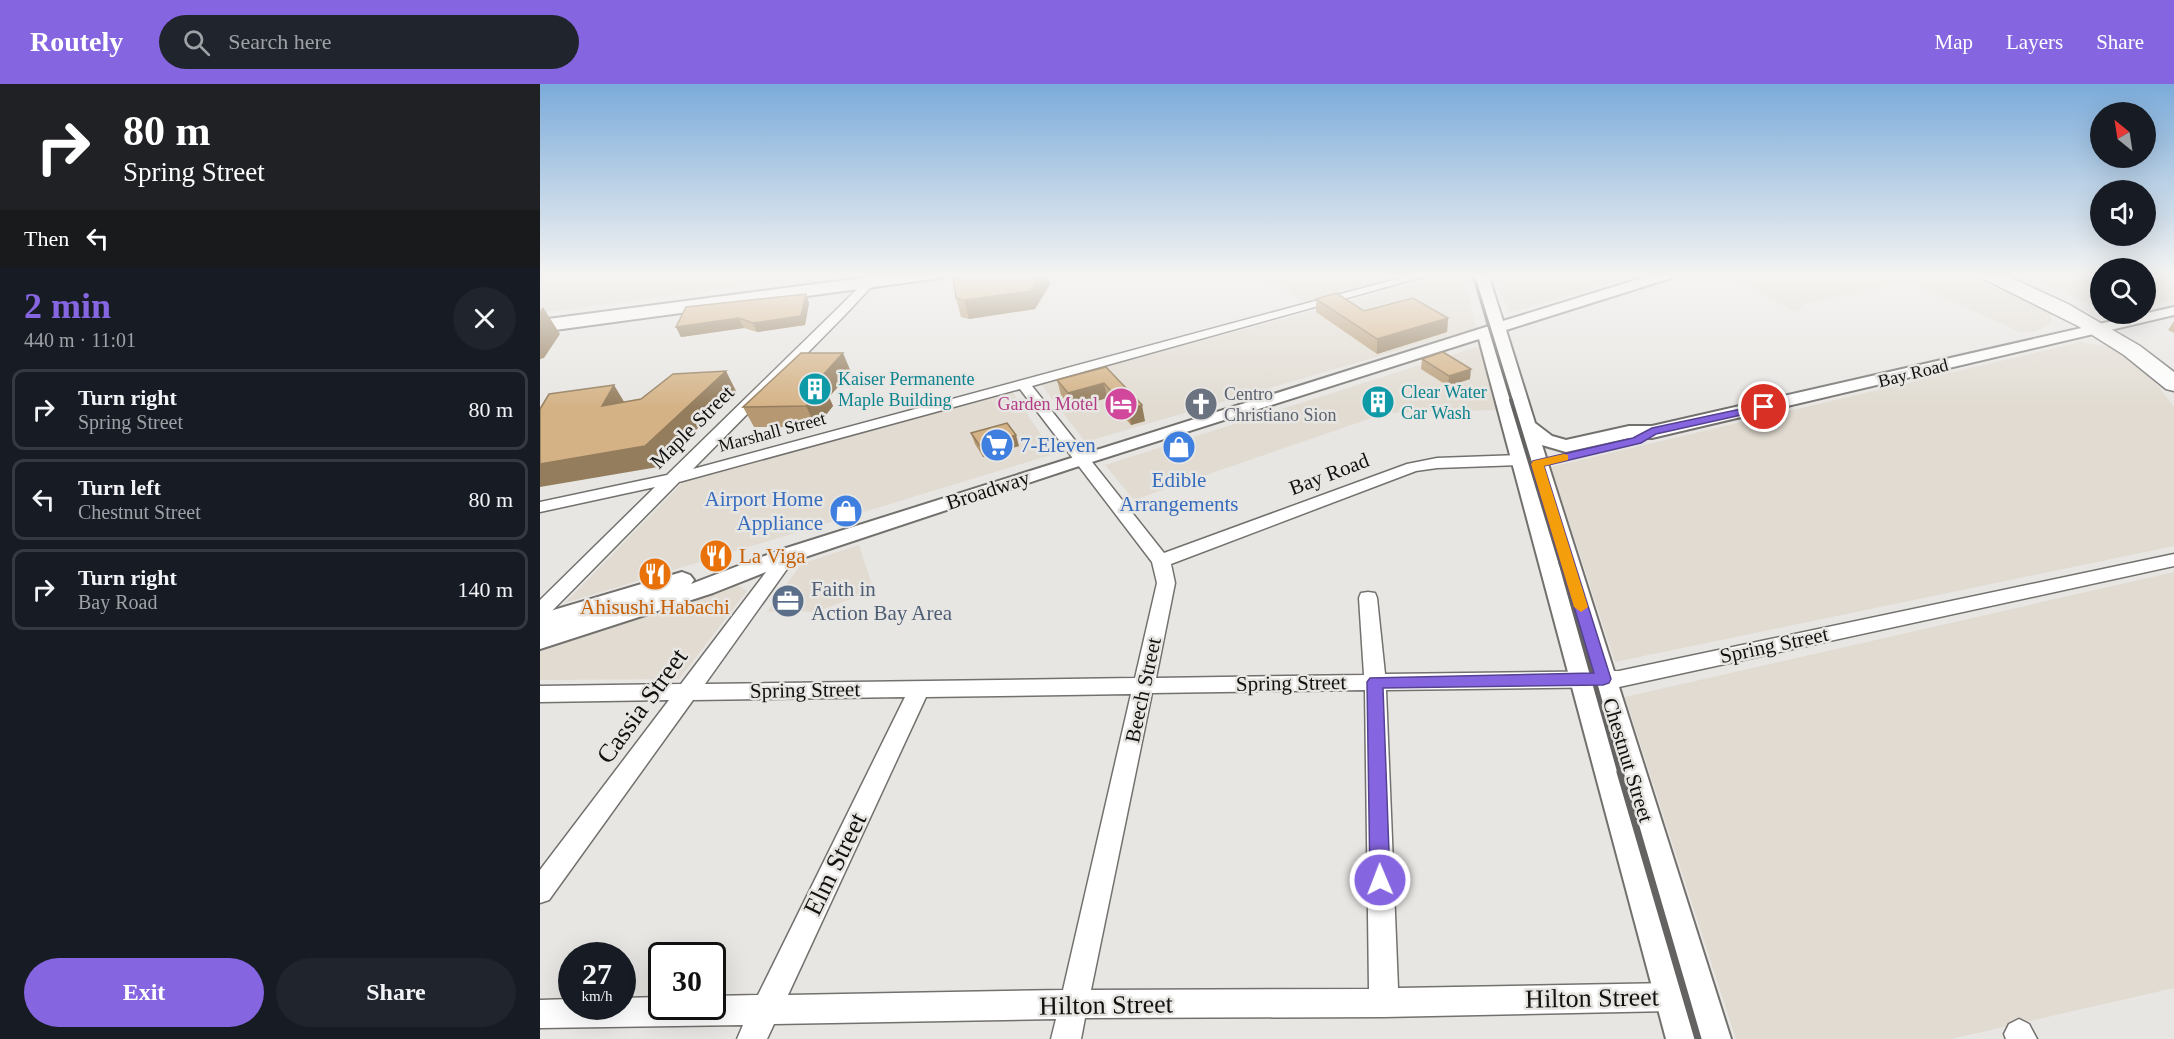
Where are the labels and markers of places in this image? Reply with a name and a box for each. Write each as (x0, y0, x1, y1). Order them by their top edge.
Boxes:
place label: Kaiser Permanente Maple Building (838, 369, 974, 410)
building icon: Kaiser Permanente Maple Building (797, 371, 833, 407)
pin (1738, 381, 1789, 432)
place label: Clear Water Car Wash (1401, 382, 1487, 423)
place label: Centro Christiano Sion (1224, 384, 1337, 425)
building icon: Clear Water Car Wash (1360, 384, 1396, 420)
hotel icon: Garden Motel (1103, 386, 1139, 422)
church icon: Centro Christiano Sion (1183, 386, 1219, 422)
place label: Garden Motel (998, 394, 1098, 414)
supermarket icon: 7-Eleven (979, 427, 1015, 463)
shop icon: Edible Arrangements (1161, 429, 1197, 465)
place label: 7-Eleven (1020, 433, 1096, 457)
place label: Edible Arrangements (1120, 468, 1238, 516)
place label: Airport Home Appliance (705, 487, 823, 535)
shop icon: Airport Home Appliance (828, 493, 864, 529)
restaurant icon: La Viga (698, 538, 734, 574)
place label: La Viga (739, 544, 806, 568)
restaurant icon: Ahisushi Habachi (637, 556, 673, 592)
place label: Faith in Action Bay Area (811, 577, 953, 625)
office icon: Faith in Action Bay Area (770, 583, 806, 619)
place label: Ahisushi Habachi (580, 595, 730, 619)

